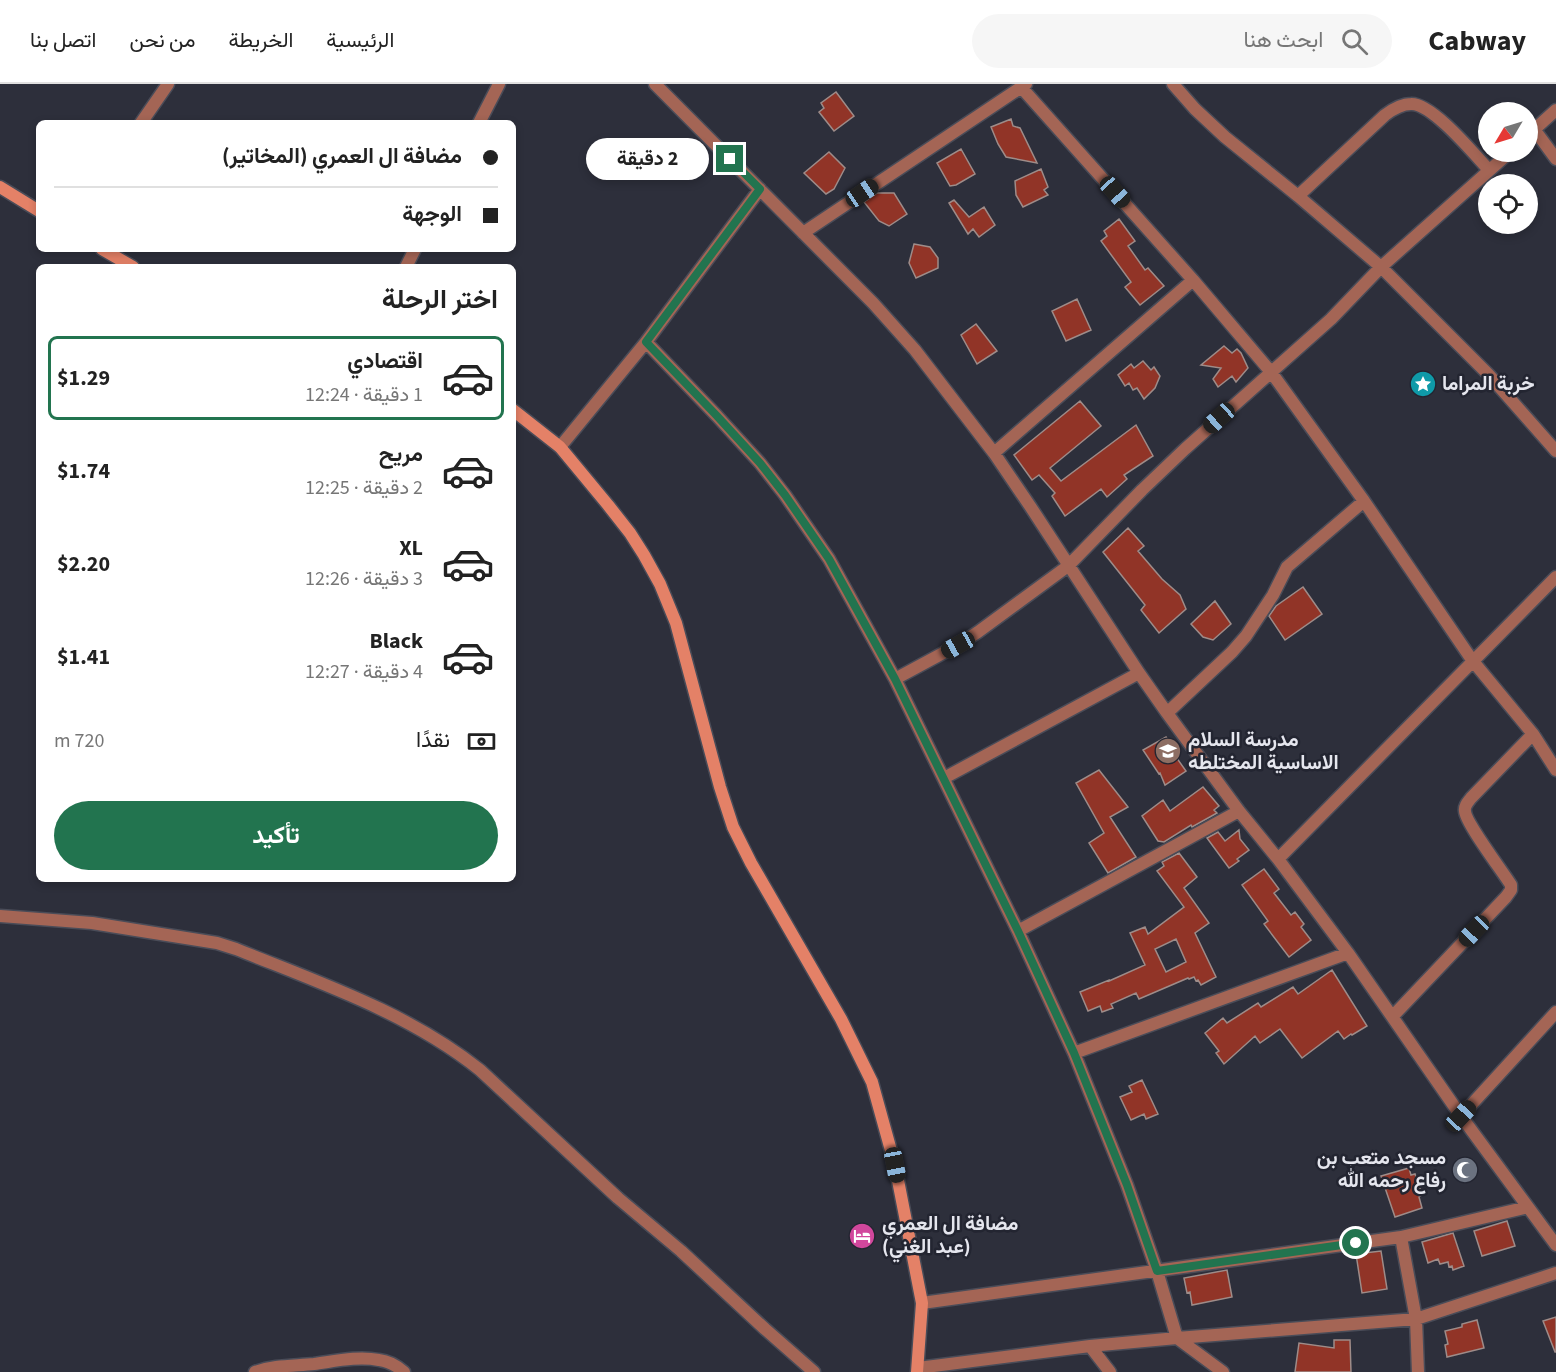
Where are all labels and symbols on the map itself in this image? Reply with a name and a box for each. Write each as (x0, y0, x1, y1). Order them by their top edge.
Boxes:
north arrow (1478, 102, 1538, 162)
callout: 2 دقيقة (586, 138, 709, 180)
route end (716, 145, 743, 172)
car (1096, 173, 1134, 211)
car (842, 175, 882, 211)
place icon: خربة المراما (1408, 369, 1438, 399)
place label: خربة المراما (1442, 370, 1535, 398)
car (1200, 399, 1238, 437)
car (938, 628, 978, 662)
place label: مدرسة السلام الاساسية المختلطه (1188, 726, 1339, 777)
school or university icon: مدرسة السلام الاساسية المختلطه (1153, 736, 1183, 766)
car (1455, 912, 1493, 950)
car (1442, 1097, 1480, 1135)
place label: مسجد متعب بن رفاع رحمه الله (1317, 1144, 1446, 1195)
car (883, 1146, 907, 1184)
mosque icon: مسجد متعب بن رفاع رحمه الله (1450, 1155, 1480, 1185)
place label: مضافة ال العمري (عبد الغني) (882, 1210, 1019, 1263)
hotel icon: مضافة ال العمري (عبد الغني) (847, 1221, 877, 1251)
route start (1342, 1229, 1369, 1256)

